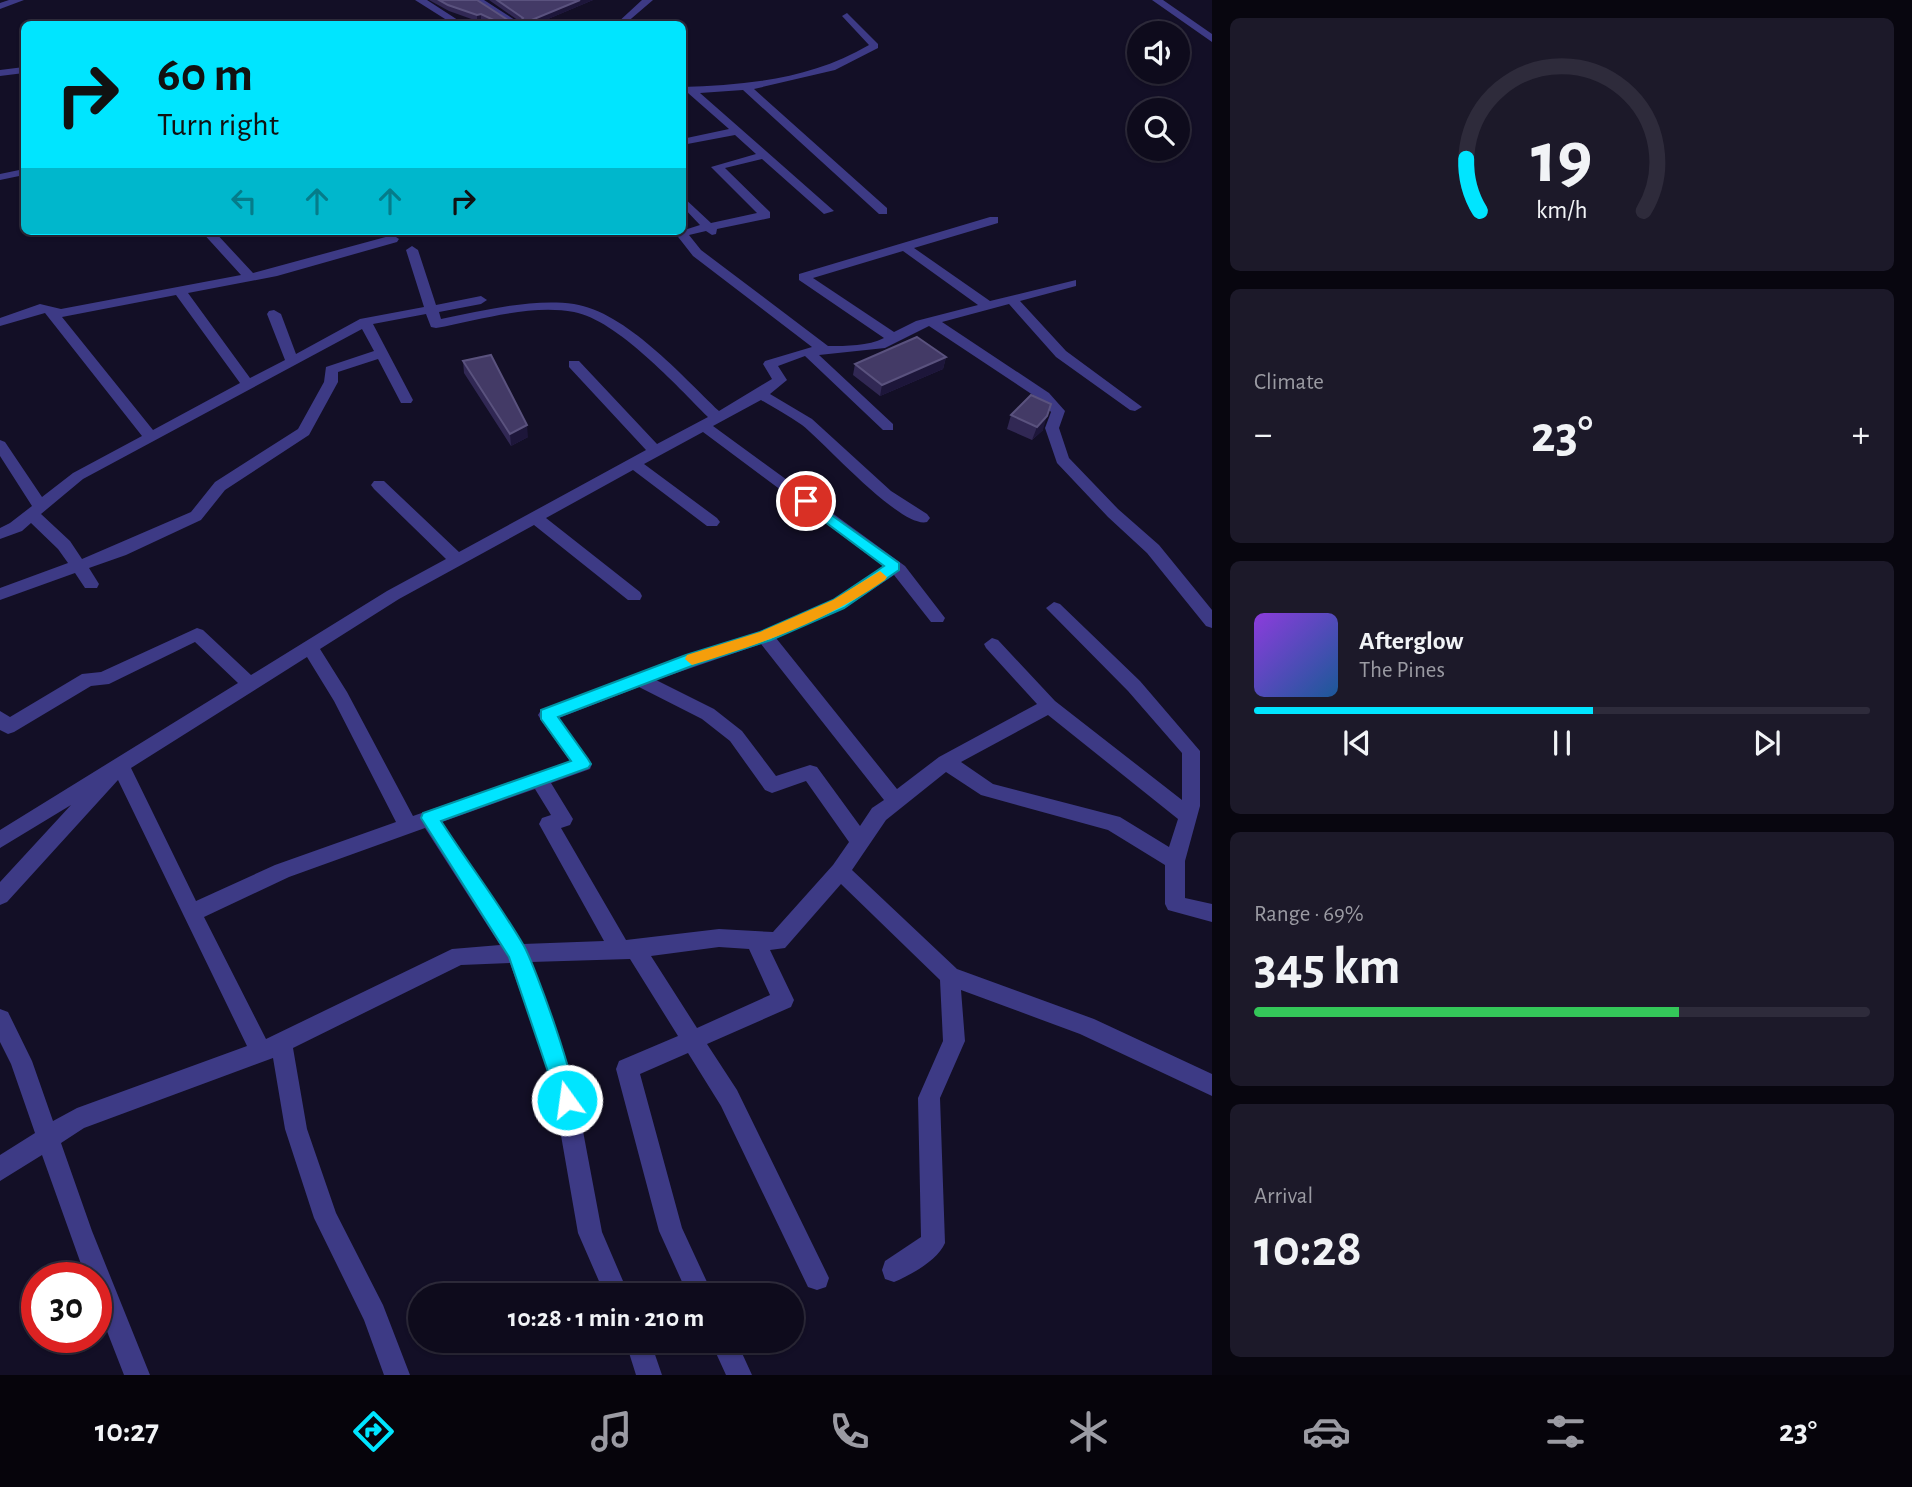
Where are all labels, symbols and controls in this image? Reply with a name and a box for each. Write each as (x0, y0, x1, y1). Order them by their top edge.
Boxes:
map controls (1127, 21, 1190, 161)
button: sound (1127, 21, 1190, 84)
icon: right (42, 49, 133, 140)
text: 60 m (157, 51, 253, 100)
button: search (1127, 98, 1190, 161)
text: Turn right (157, 109, 279, 141)
text: 19 (1531, 123, 1593, 196)
icon: left (225, 182, 263, 220)
icon: ahead (298, 182, 336, 220)
icon: ahead (371, 182, 409, 220)
icon: right (444, 182, 482, 220)
text: km/h (1536, 198, 1588, 223)
text: Climate (1254, 371, 1324, 394)
text: 23° (1531, 409, 1593, 461)
text: − (1254, 416, 1272, 454)
text: + (1852, 416, 1870, 454)
pin (776, 471, 836, 531)
icon: arrive (787, 482, 825, 520)
text: Afterglow (1359, 628, 1463, 654)
text: The Pines (1359, 659, 1445, 682)
icon: previous (1338, 724, 1376, 762)
icon: pause (1543, 724, 1581, 762)
icon: next (1748, 724, 1786, 762)
text: Range · 69% (1254, 903, 1364, 926)
text: 345 km (1254, 941, 1401, 993)
position arrow (530, 1063, 604, 1137)
text: Arrival (1254, 1185, 1313, 1208)
text: 10:28 (1254, 1223, 1362, 1275)
speed limit sign: 30 (21, 1262, 112, 1353)
text: 10:28 · 1 min · 210 m (508, 1305, 704, 1331)
icon: directions (349, 1407, 398, 1456)
icon: music (587, 1407, 636, 1456)
icon: phone (825, 1407, 874, 1456)
icon: climate (1064, 1407, 1113, 1456)
icon: car (1302, 1407, 1351, 1456)
icon: filters (1541, 1407, 1590, 1456)
text: 10:27 (95, 1415, 159, 1447)
text: 23° (1779, 1415, 1817, 1447)

